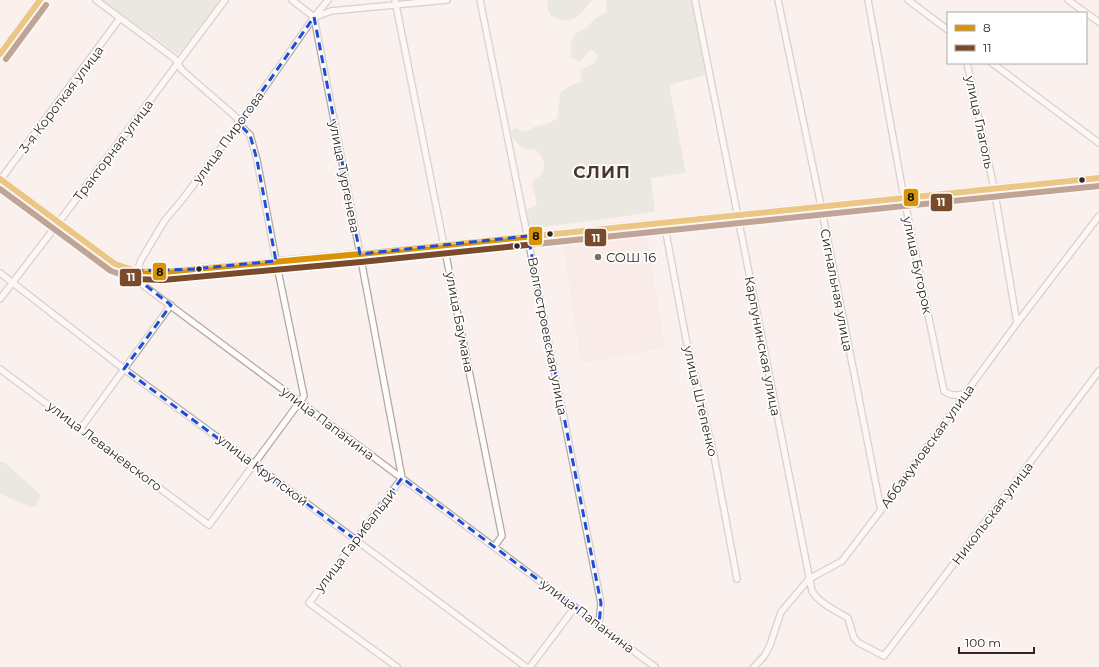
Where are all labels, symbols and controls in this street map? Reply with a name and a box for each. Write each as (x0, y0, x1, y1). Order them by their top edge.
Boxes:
legend (947, 12, 1087, 64)
text: 8 (983, 20, 991, 35)
text: 11 (983, 40, 992, 55)
street label: 3-я Короткая улица (15, 42, 107, 156)
street label: улица Глаголь (962, 73, 998, 170)
street label: улица Пирогова (188, 88, 267, 187)
street label: Тракторная улица (70, 96, 156, 204)
street label: улица Тургенева (326, 119, 364, 234)
district label: СЛИП (573, 162, 631, 182)
unlabelled marker (1077, 175, 1087, 185)
line badge: 8 (903, 188, 919, 207)
text: 8 (907, 190, 915, 204)
line badge: 11 (930, 193, 953, 212)
text: 11 (937, 195, 945, 209)
street label: улица Бугорок (900, 214, 936, 316)
line badge: 8 (528, 226, 543, 246)
street label: Сигнальная улица (817, 227, 857, 353)
line badge: 11 (584, 228, 607, 247)
text: 8 (532, 229, 540, 243)
unlabelled marker (545, 229, 555, 239)
text: 11 (592, 231, 600, 245)
unlabelled marker (512, 241, 522, 251)
place label: СОШ 16 (606, 249, 656, 265)
marker: СОШ 16 (593, 252, 603, 262)
street label: Волгостроевская улица (525, 255, 571, 417)
line badge: 8 (152, 262, 167, 281)
unlabelled marker (194, 264, 204, 274)
text: 8 (156, 265, 164, 279)
line badge: 11 (119, 268, 142, 287)
street label: улица Баумана (442, 269, 478, 374)
text: 11 (127, 270, 135, 284)
street label: Карпунинская улица (742, 275, 784, 417)
street label: улица Штепенко (680, 343, 722, 458)
street label: Аббакумовская улица (877, 381, 977, 511)
street label: улица Папанина (277, 382, 378, 463)
street label: улица Леваневского (44, 397, 166, 494)
street label: улица Крупской (214, 430, 312, 509)
street label: Никольская улица (948, 458, 1036, 568)
street label: улица Гарибальди (310, 485, 399, 596)
street label: улица Папанина (537, 575, 638, 656)
scale bar (959, 629, 1034, 655)
text: 100 m (965, 635, 1001, 650)

